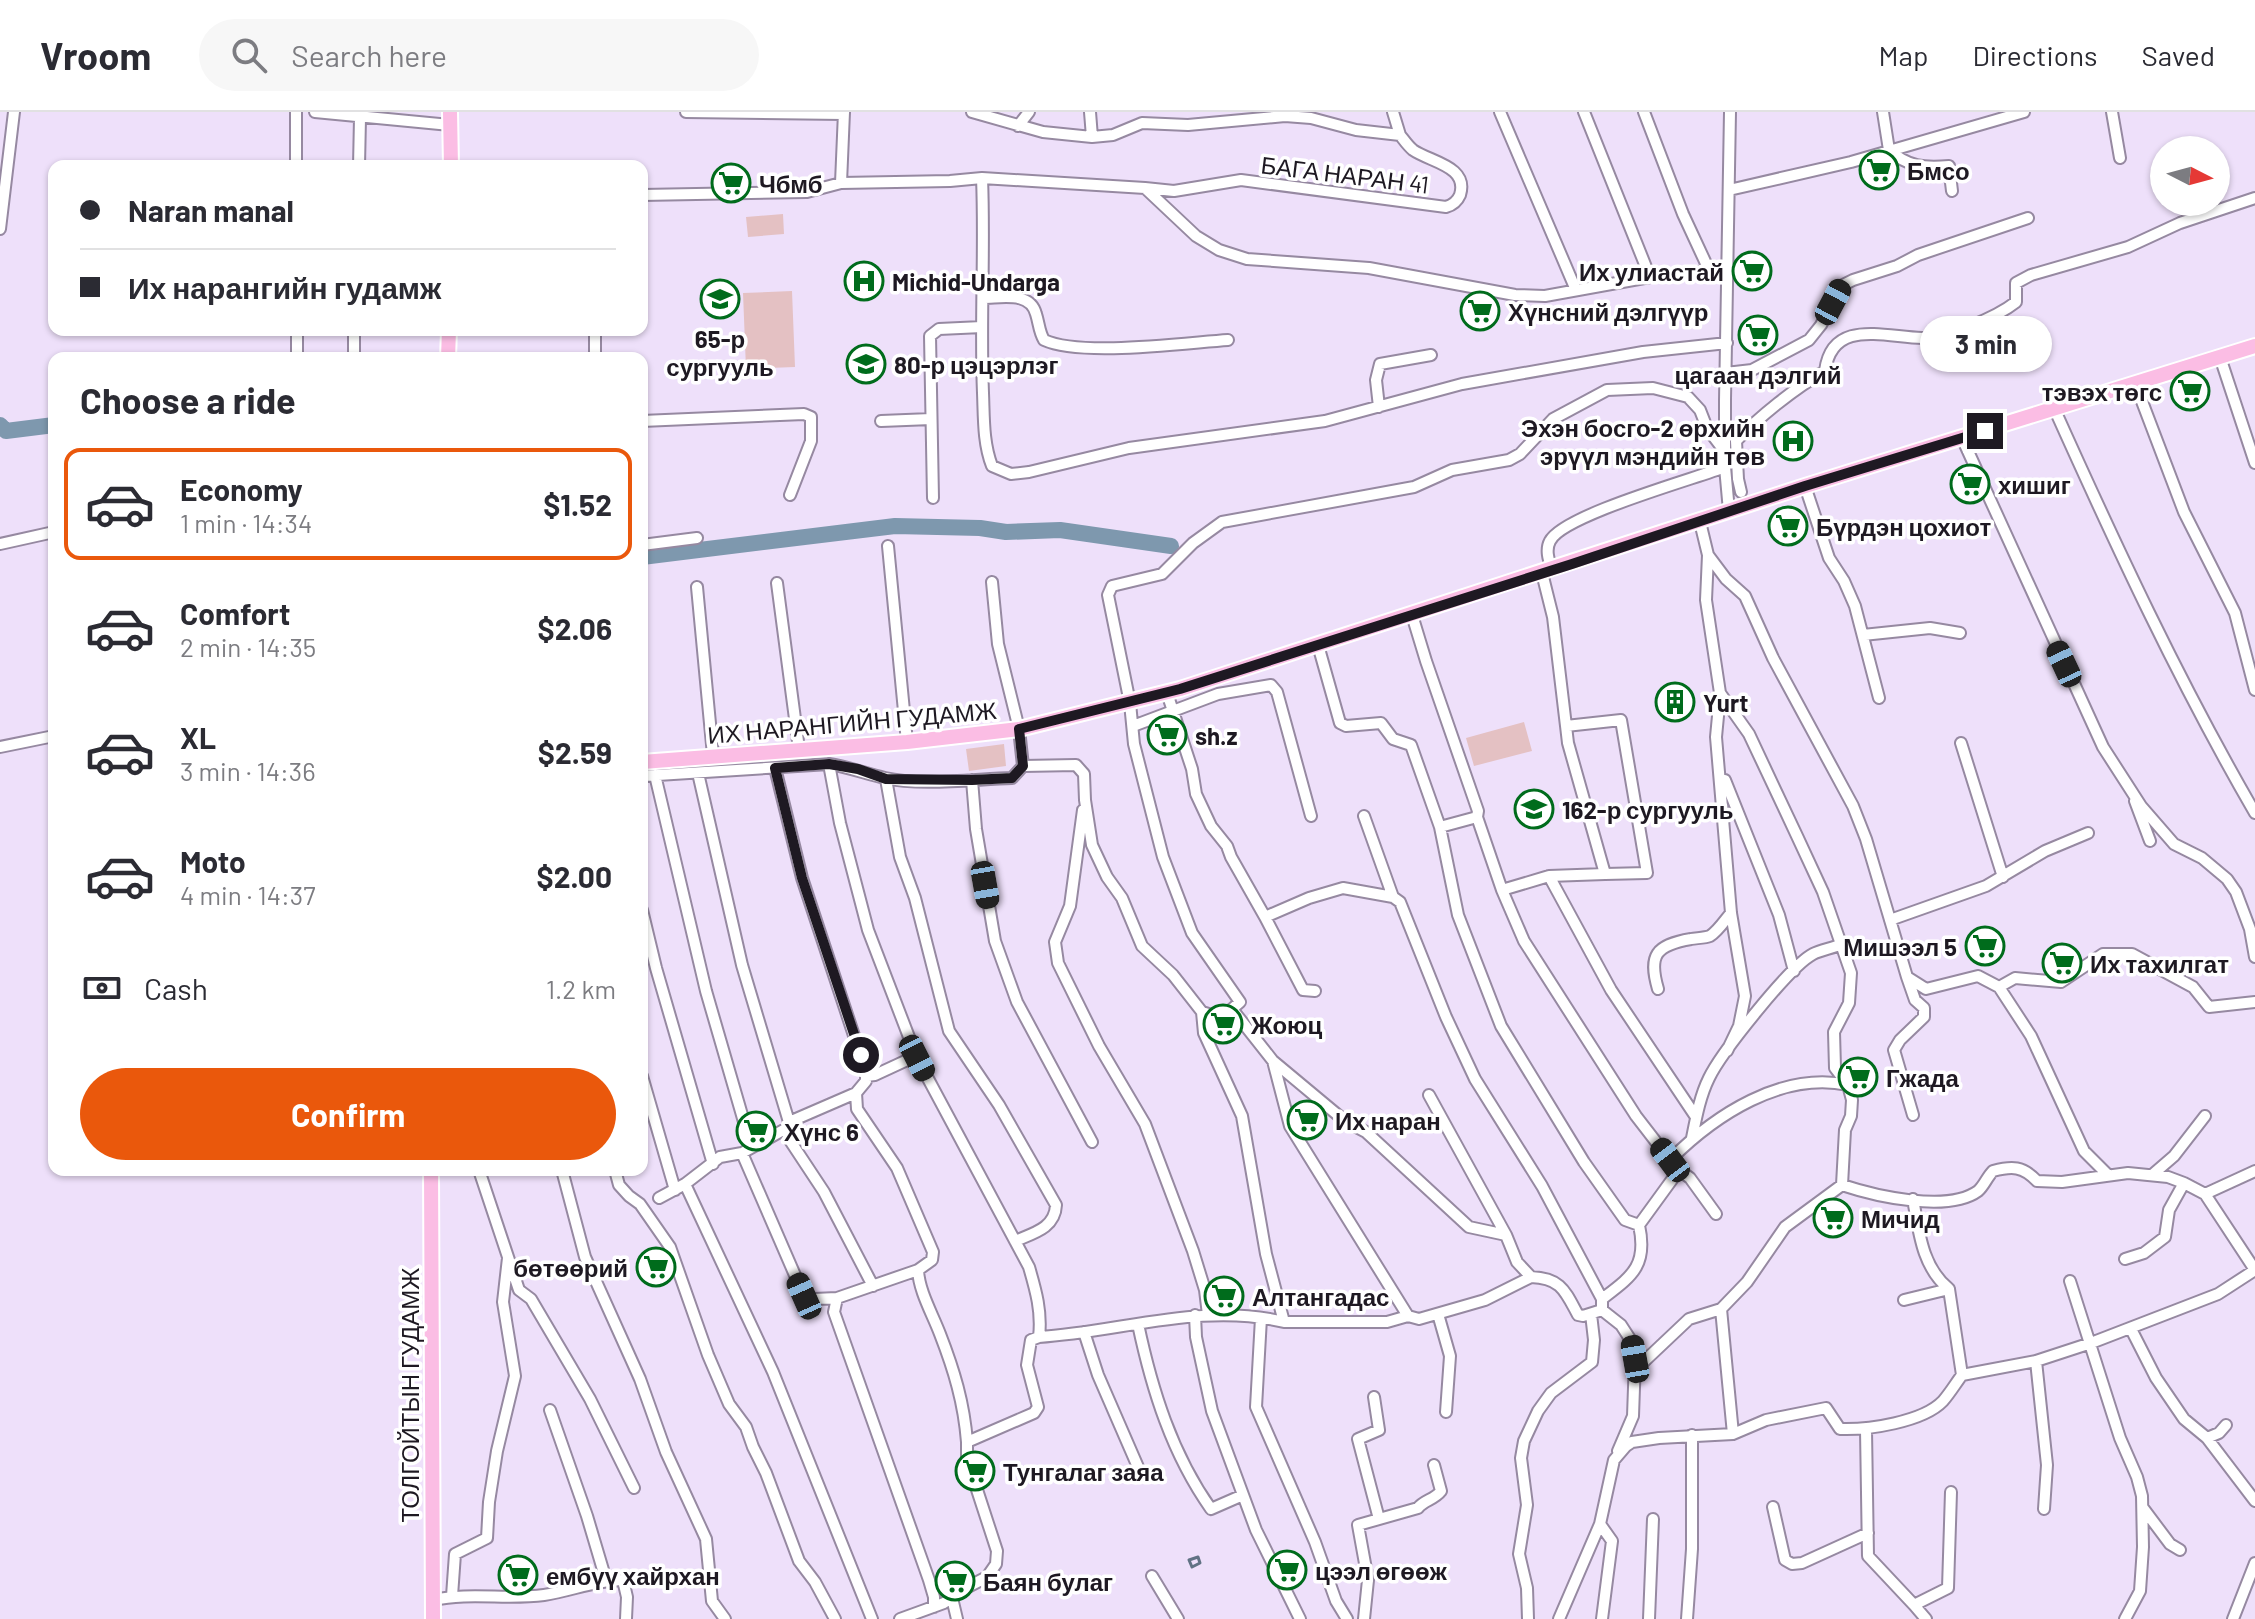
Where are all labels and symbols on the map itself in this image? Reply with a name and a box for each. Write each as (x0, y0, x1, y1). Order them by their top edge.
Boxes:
north arrow (2150, 136, 2230, 216)
street label: БАГА НАРАН 41 (1259, 149, 1431, 199)
supermarket icon: Бмсо (1858, 149, 1900, 191)
place label: Бмсо (1907, 156, 1970, 185)
supermarket icon: Чбмб (710, 162, 752, 204)
place label: Чбмб (759, 169, 823, 198)
supermarket icon: Их улиастай (1731, 250, 1773, 292)
place label: Их улиастай (1579, 257, 1724, 286)
hospital icon: Michid-Undarga (843, 260, 885, 302)
place label: Michid-Undarga (892, 267, 1060, 296)
car (1811, 275, 1855, 329)
school or university icon: 65-р сургууль (699, 278, 741, 320)
supermarket icon: Хүнсний дэлгүүр (1459, 290, 1501, 332)
place label: Хүнсний дэлгүүр (1508, 297, 1709, 326)
supermarket icon: цагаан дэлгий (1737, 314, 1779, 356)
callout: 3 min (1919, 315, 2051, 371)
place label: 65-р сургууль (666, 324, 774, 381)
school or university icon: 80-р цэцэрлэг (845, 343, 887, 385)
place label: 80-р цэцэрлэг (894, 350, 1059, 379)
place label: цагаан дэлгий (1674, 360, 1842, 389)
supermarket icon: тэвэх төгс (2169, 370, 2211, 412)
place label: тэвэх төгс (2042, 377, 2162, 406)
place label: Эхэн босго-2 өрхийн эрүүл мэндийн төв (1521, 413, 1765, 470)
route end (1967, 413, 2003, 449)
hospital icon: Эхэн босго-2 өрхийн эрүүл мэндийн төв (1772, 420, 1814, 462)
supermarket icon: хишиг (1949, 463, 1991, 505)
place label: хишиг (1998, 470, 2071, 499)
supermarket icon: Бүрдэн цохиот (1767, 505, 1809, 547)
place label: Бүрдэн цохиот (1816, 512, 1991, 541)
car (2043, 637, 2085, 691)
building icon: Yurt (1654, 681, 1696, 723)
place label: Yurt (1703, 688, 1748, 717)
street label: ИХ НАРАНГИЙН ГУДАМЖ (706, 695, 998, 749)
supermarket icon: sh.z (1146, 714, 1188, 756)
place label: sh.z (1195, 721, 1238, 750)
school or university icon: 162-р сургууль (1513, 788, 1555, 830)
place label: 162-р сургууль (1562, 795, 1734, 824)
car (969, 859, 1001, 911)
supermarket icon: Мишээл 5 (1964, 925, 2006, 967)
place label: Мишээл 5 (1843, 932, 1957, 961)
supermarket icon: Их тахилгат (2041, 942, 2083, 984)
place label: Их тахилгат (2090, 949, 2229, 978)
supermarket icon: Жоюц (1202, 1003, 1244, 1045)
place label: Жоюц (1250, 1010, 1323, 1039)
car (895, 1031, 939, 1085)
route start (843, 1037, 879, 1073)
supermarket icon: Гжада (1837, 1056, 1879, 1098)
place label: Гжада (1886, 1063, 1959, 1092)
supermarket icon: Их наран (1286, 1099, 1328, 1141)
place label: Их наран (1335, 1106, 1441, 1135)
supermarket icon: Хүнс 6 (735, 1110, 777, 1152)
place label: Хүнс 6 (784, 1117, 859, 1146)
car (1646, 1134, 1694, 1186)
supermarket icon: Мичид (1812, 1197, 1854, 1239)
place label: Мичид (1861, 1204, 1940, 1233)
supermarket icon: бөтөөрий (635, 1246, 677, 1288)
place label: бөтөөрий (513, 1253, 628, 1282)
street label: ТОЛГОЙТЫН ГУДАМЖ (395, 1268, 424, 1522)
car (783, 1269, 825, 1323)
supermarket icon: Алтангадас (1203, 1275, 1245, 1317)
place label: Алтангадас (1252, 1282, 1389, 1311)
car (1619, 1333, 1651, 1385)
supermarket icon: Тунгалаг заяа (954, 1450, 996, 1492)
place label: Тунгалаг заяа (1003, 1457, 1164, 1486)
supermarket icon: цээл өгөөж (1266, 1549, 1308, 1591)
supermarket icon: ембүү хайрхан (497, 1554, 539, 1596)
place label: цээл өгөөж (1315, 1556, 1448, 1585)
supermarket icon: Баян булаг (934, 1560, 976, 1602)
place label: ембүү хайрхан (546, 1561, 720, 1590)
place label: Баян булаг (983, 1567, 1113, 1596)

